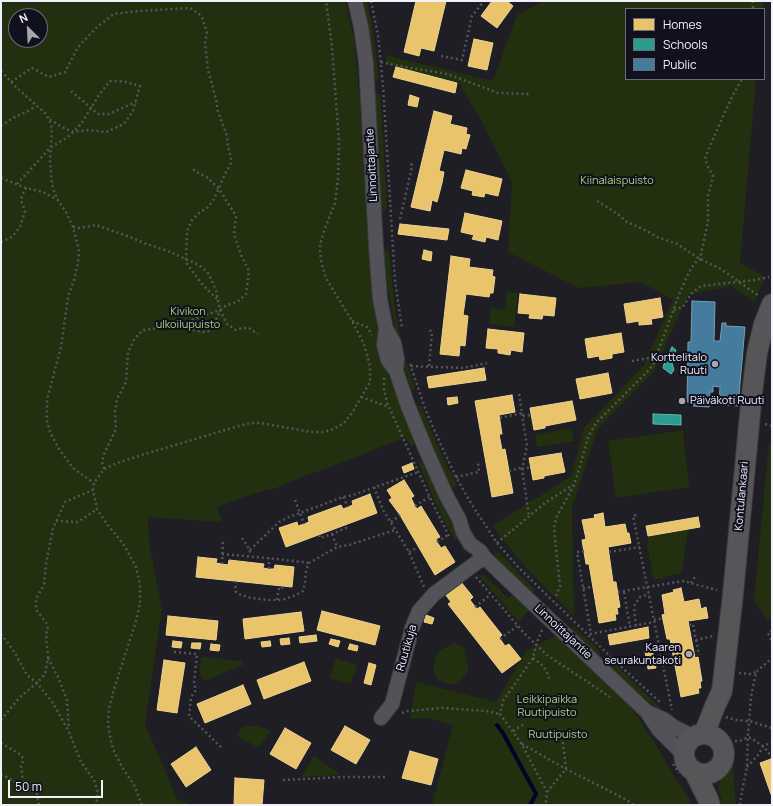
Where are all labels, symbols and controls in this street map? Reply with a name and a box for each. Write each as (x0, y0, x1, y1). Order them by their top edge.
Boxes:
north arrow (8, 8, 48, 48)
legend (625, 8, 765, 80)
text: N (17, 9, 30, 26)
text: Homes (663, 16, 702, 33)
text: Schools (663, 36, 707, 53)
text: Public (663, 56, 697, 73)
street label: Linnoittajantie (363, 128, 381, 202)
park label: Kiinalaispuisto (580, 174, 654, 188)
park label: Kivikon ulkoilupuisto (156, 305, 220, 331)
place label: Korttelitalo Ruuti (651, 351, 707, 377)
marker: Korttelitalo Ruuti (710, 359, 720, 369)
place label: Päiväkoti Ruuti (690, 394, 764, 408)
marker: Päiväkoti Ruuti (677, 396, 687, 406)
street label: Kontulankaari (732, 461, 752, 531)
street label: Linnoittajantie (532, 602, 594, 662)
street label: Ruutikuja (394, 623, 420, 673)
place label: Kaaren seurakuntakoti (605, 641, 681, 667)
marker: Kaaren seurakuntakoti (684, 649, 694, 659)
park label: Leikkipaikka Ruutipuisto (517, 693, 577, 719)
park label: Ruutipuisto (528, 728, 588, 742)
scale bar (10, 772, 105, 798)
text: 50 m (15, 778, 42, 795)

